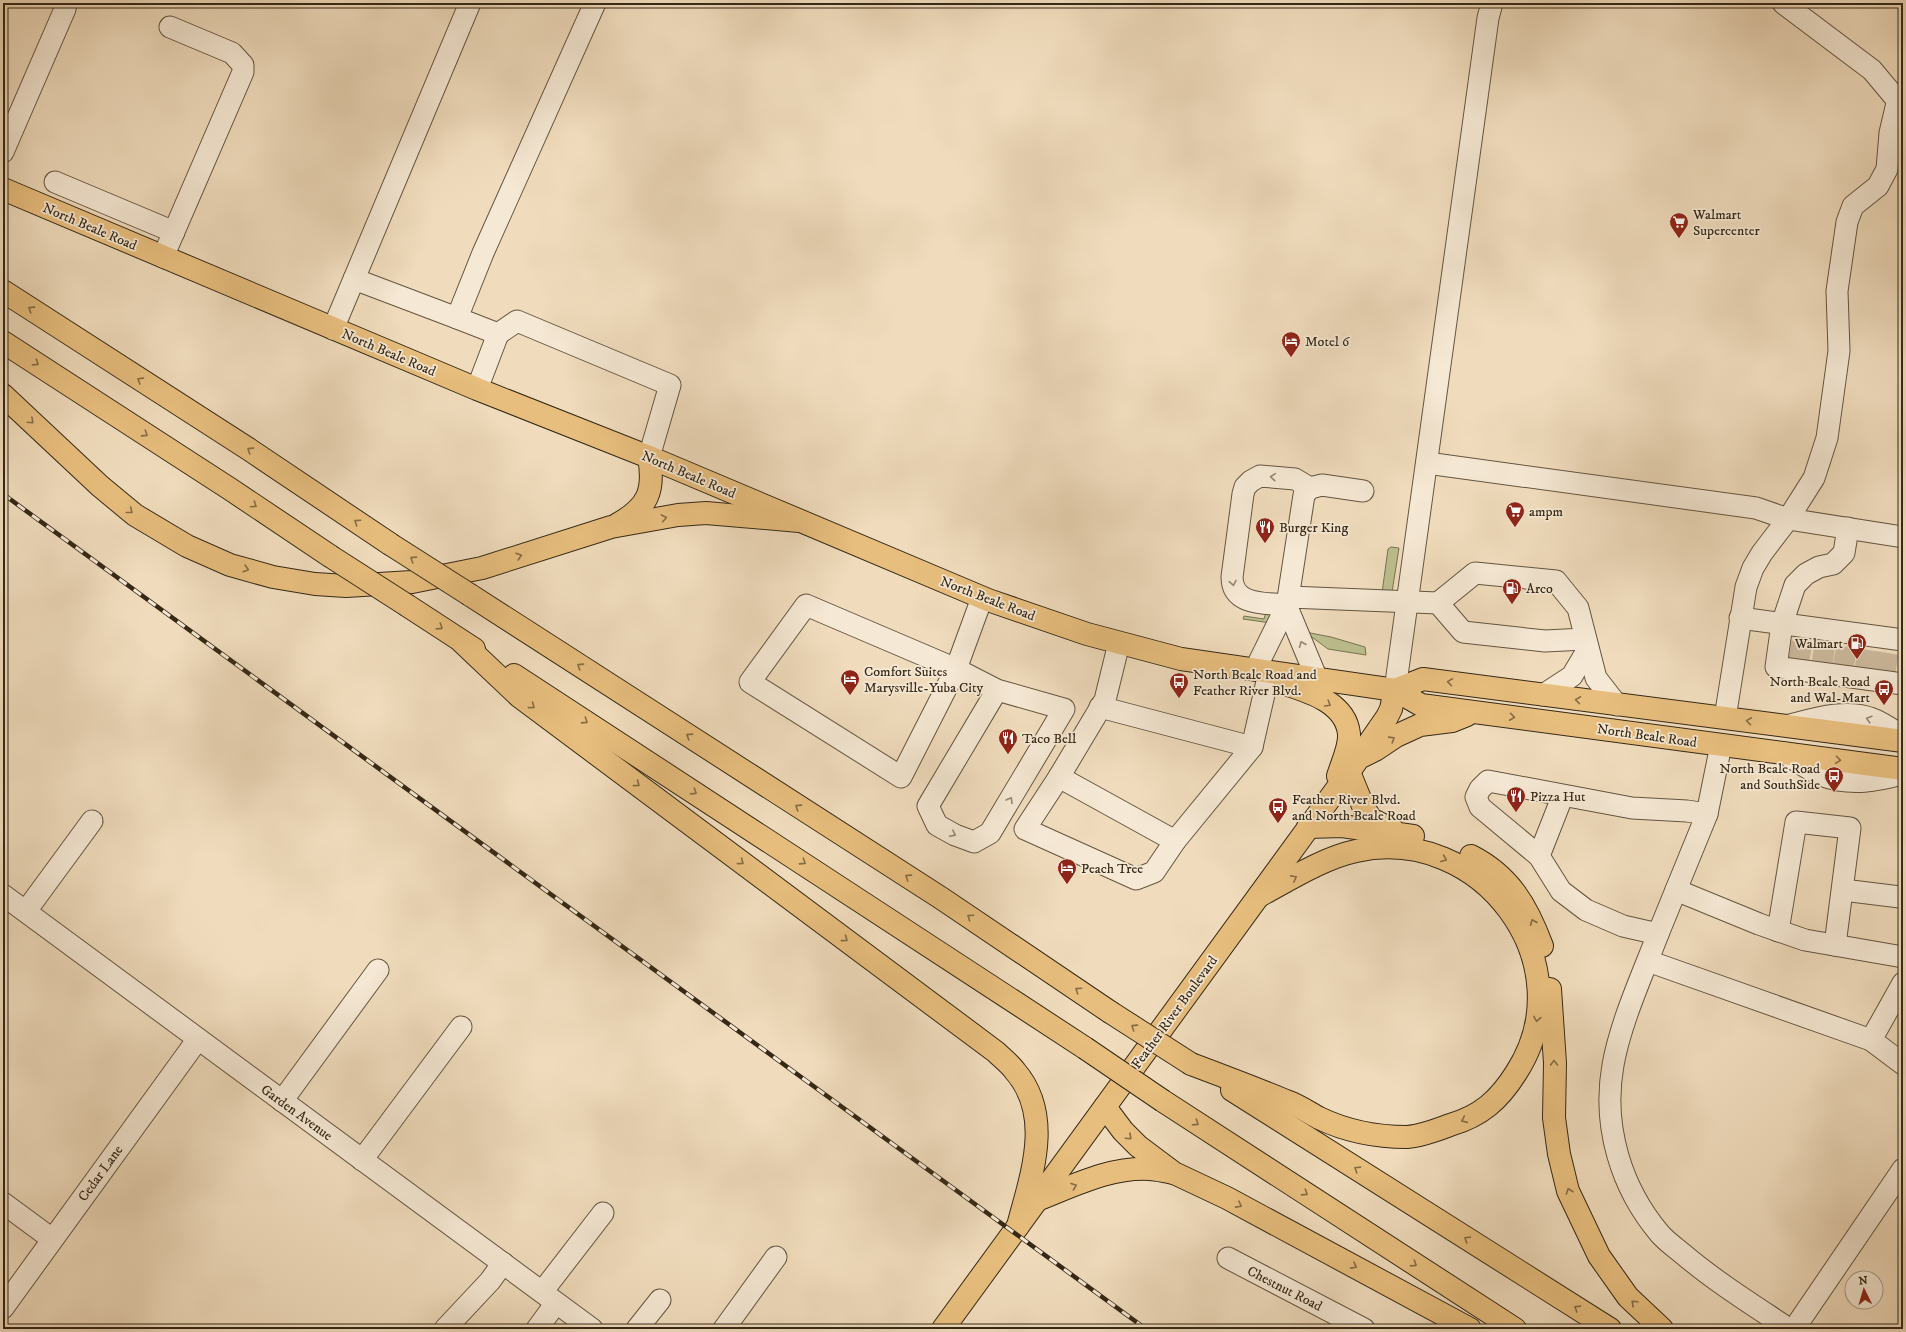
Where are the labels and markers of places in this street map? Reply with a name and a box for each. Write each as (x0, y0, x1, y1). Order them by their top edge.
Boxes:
place label: Walmart Supercenter (1692, 206, 1760, 240)
supermarket icon: Walmart Supercenter (1668, 211, 1690, 239)
hotel icon: Motel 6 (1280, 330, 1302, 358)
place label: Motel 6 (1305, 333, 1350, 351)
supermarket icon: ampm (1504, 500, 1526, 528)
place label: ampm (1529, 503, 1563, 521)
restaurant icon: Burger King (1254, 516, 1276, 544)
place label: Burger King (1279, 519, 1348, 537)
fuel station icon: Arco (1501, 577, 1523, 605)
place label: Arco (1526, 580, 1553, 598)
fuel station icon: Walmart (1846, 632, 1868, 660)
place label: Walmart (1794, 635, 1844, 653)
place label: Comfort Suites Marysville-Yuba City (864, 663, 983, 697)
place label: North Beale Road and Feather River Blvd. (1193, 666, 1317, 700)
hotel icon: Comfort Suites Marysville-Yuba City (839, 668, 861, 696)
bus stop icon: North Beale Road and Feather River Blvd. (1168, 671, 1190, 699)
place label: North Beale Road and Wal-Mart (1769, 673, 1871, 707)
bus stop icon: North Beale Road and Wal-Mart (1873, 678, 1895, 706)
restaurant icon: Taco Bell (997, 727, 1019, 755)
place label: Taco Bell (1022, 730, 1077, 748)
place label: North Beale Road and SouthSide (1719, 760, 1820, 794)
bus stop icon: North Beale Road and SouthSide (1823, 765, 1845, 793)
restaurant icon: Pizza Hut (1505, 785, 1527, 813)
place label: Pizza Hut (1530, 788, 1586, 806)
place label: Feather River Blvd. and North Beale Road (1292, 791, 1416, 825)
bus stop icon: Feather River Blvd. and North Beale Road (1267, 796, 1289, 824)
hotel icon: Peach Tree (1056, 857, 1078, 885)
place label: Peach Tree (1081, 860, 1143, 878)

